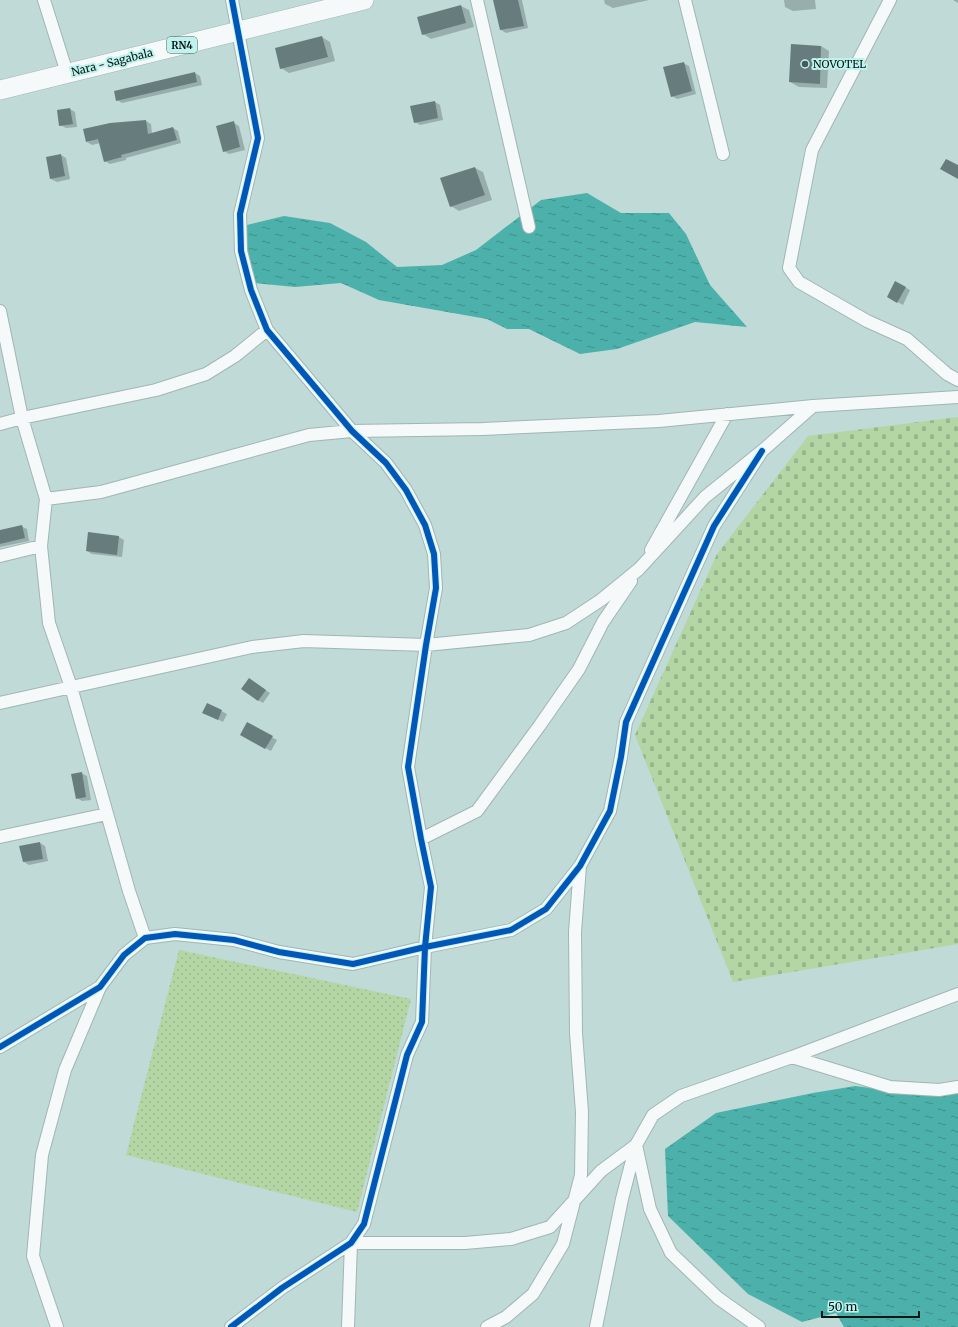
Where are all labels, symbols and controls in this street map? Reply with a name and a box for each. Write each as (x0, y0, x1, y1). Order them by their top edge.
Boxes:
road number: RN4 (167, 37, 197, 53)
street label: Nara - Sagabala (70, 45, 154, 79)
place label: NOVOTEL (813, 57, 866, 71)
marker: NOVOTEL (800, 59, 810, 69)
scale bar (822, 1293, 919, 1319)
text: 50 m (828, 1299, 857, 1314)

